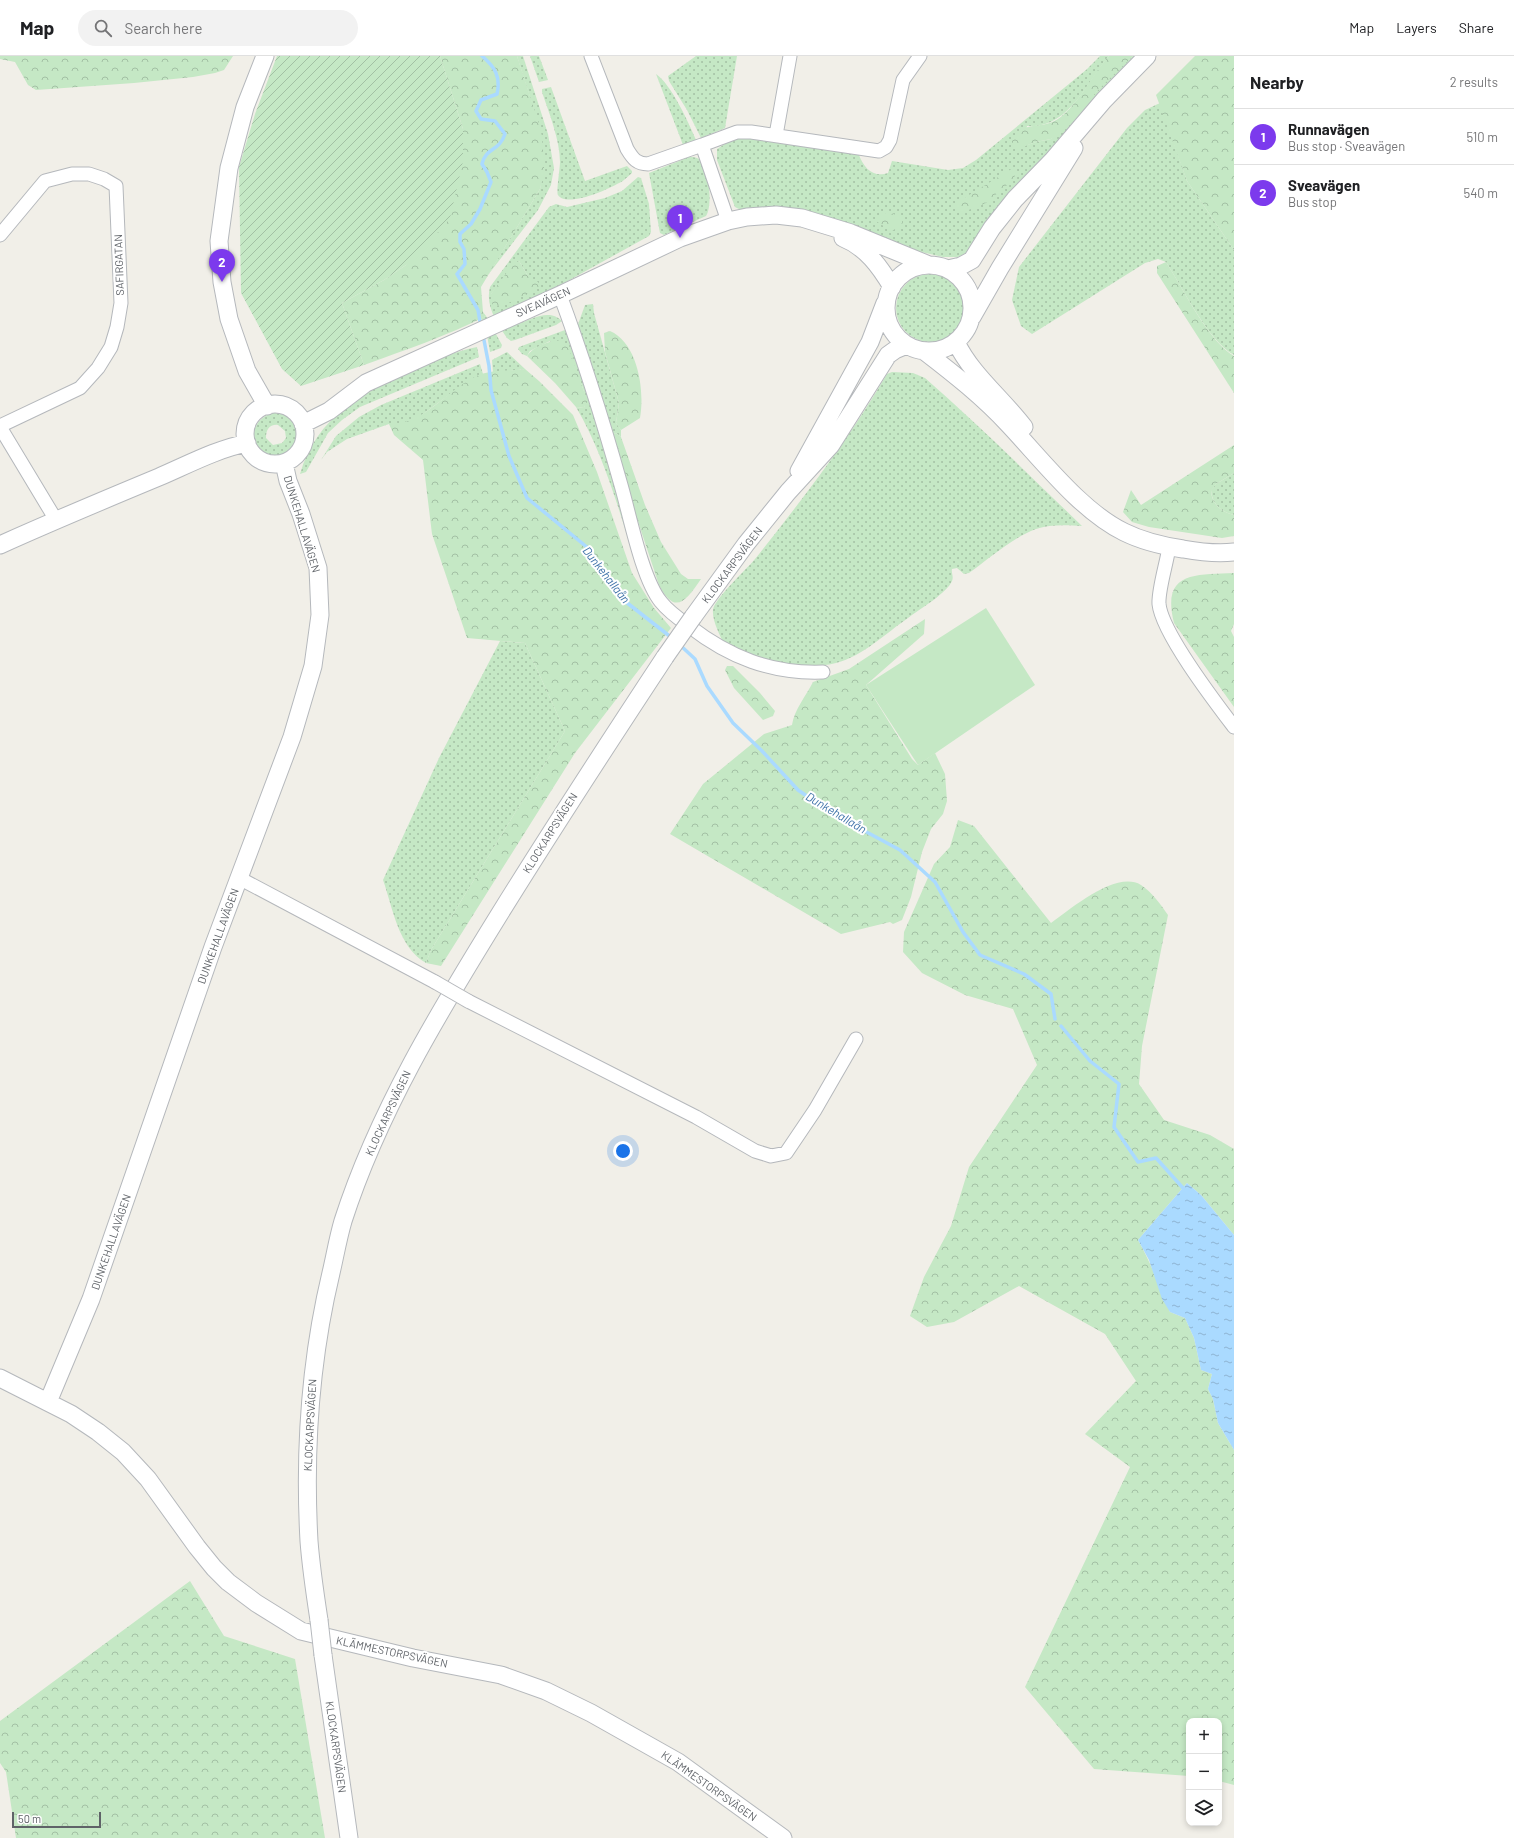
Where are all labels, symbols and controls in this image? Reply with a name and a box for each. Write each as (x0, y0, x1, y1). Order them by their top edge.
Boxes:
search box (78, 10, 358, 46)
text: Map (20, 16, 54, 39)
icon: search (92, 17, 114, 39)
text: Search here (124, 19, 202, 37)
text: Map (1349, 19, 1374, 36)
text: Layers (1396, 19, 1437, 36)
text: Share (1459, 19, 1494, 36)
text: Nearby (1250, 72, 1304, 92)
text: 2 results (1450, 74, 1498, 90)
text: Runnavägen (1288, 120, 1370, 138)
text: 1 (1261, 129, 1265, 145)
text: 510 m (1466, 129, 1498, 145)
text: Bus stop · Sveavägen (1288, 138, 1405, 154)
text: Sveavägen (1288, 176, 1360, 194)
text: 2 (1259, 185, 1267, 201)
text: 540 m (1463, 185, 1498, 201)
text: Bus stop (1288, 194, 1337, 210)
pin: 1 (667, 205, 693, 238)
street label: SAFIRGATAN (111, 234, 126, 296)
pin: 2 (209, 249, 235, 282)
street label: SVEAVÄGEN (513, 283, 572, 319)
street label: DUNKEHALLAVÄGEN (282, 474, 324, 574)
street label: KLOCKARPSVÄGEN (698, 523, 765, 606)
water label: Dunkehallaån (580, 543, 633, 605)
water label: Dunkehallaån (804, 789, 869, 836)
street label: KLOCKARPSVÄGEN (519, 790, 580, 875)
street label: DUNKEHALLAVÄGEN (193, 886, 241, 985)
street label: KLOCKARPSVÄGEN (361, 1068, 413, 1157)
your location (613, 1141, 633, 1161)
street label: DUNKEHALLAVÄGEN (87, 1192, 133, 1292)
street label: KLOCKARPSVÄGEN (300, 1378, 318, 1472)
street label: KLÄMMESTORPSVÄGEN (335, 1632, 449, 1670)
street label: KLOCKARPSVÄGEN (324, 1700, 350, 1794)
map controls (1186, 1718, 1222, 1826)
button: + (1186, 1718, 1222, 1754)
street label: KLÄMMESTORPSVÄGEN (659, 1747, 760, 1824)
button: − (1186, 1754, 1222, 1790)
button: layers (1186, 1790, 1222, 1826)
scale bar (12, 1810, 101, 1829)
text: 50 m (18, 1812, 41, 1825)

